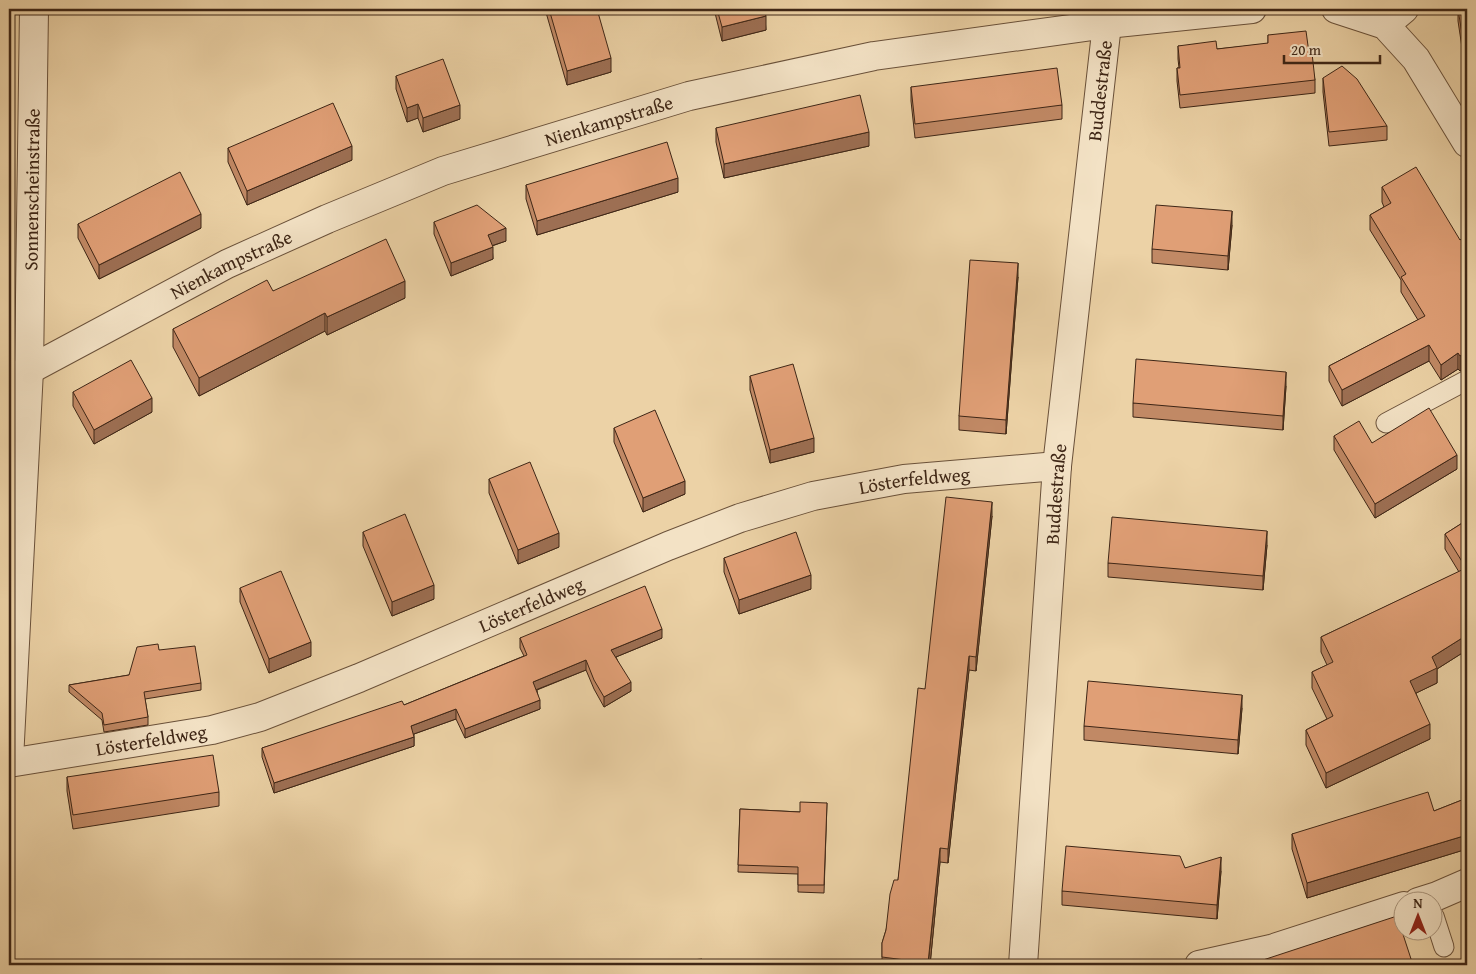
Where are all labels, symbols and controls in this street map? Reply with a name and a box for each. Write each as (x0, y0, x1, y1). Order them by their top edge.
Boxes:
scale bar (1284, 32, 1380, 64)
street label: Buddestraße (1080, 39, 1119, 142)
text: 20 m (1291, 39, 1322, 60)
street label: Nienkampstraße (541, 88, 676, 153)
street label: Sonnenscheinstraße (16, 108, 47, 271)
street label: Nienkampstraße (165, 223, 297, 306)
street label: Buddestraße (1038, 442, 1073, 546)
street label: Lösterfeldweg (856, 459, 972, 501)
street label: Lösterfeldweg (474, 569, 589, 639)
street label: Lösterfeldweg (94, 717, 209, 763)
north arrow (1394, 892, 1444, 942)
text: N (1413, 893, 1423, 913)

